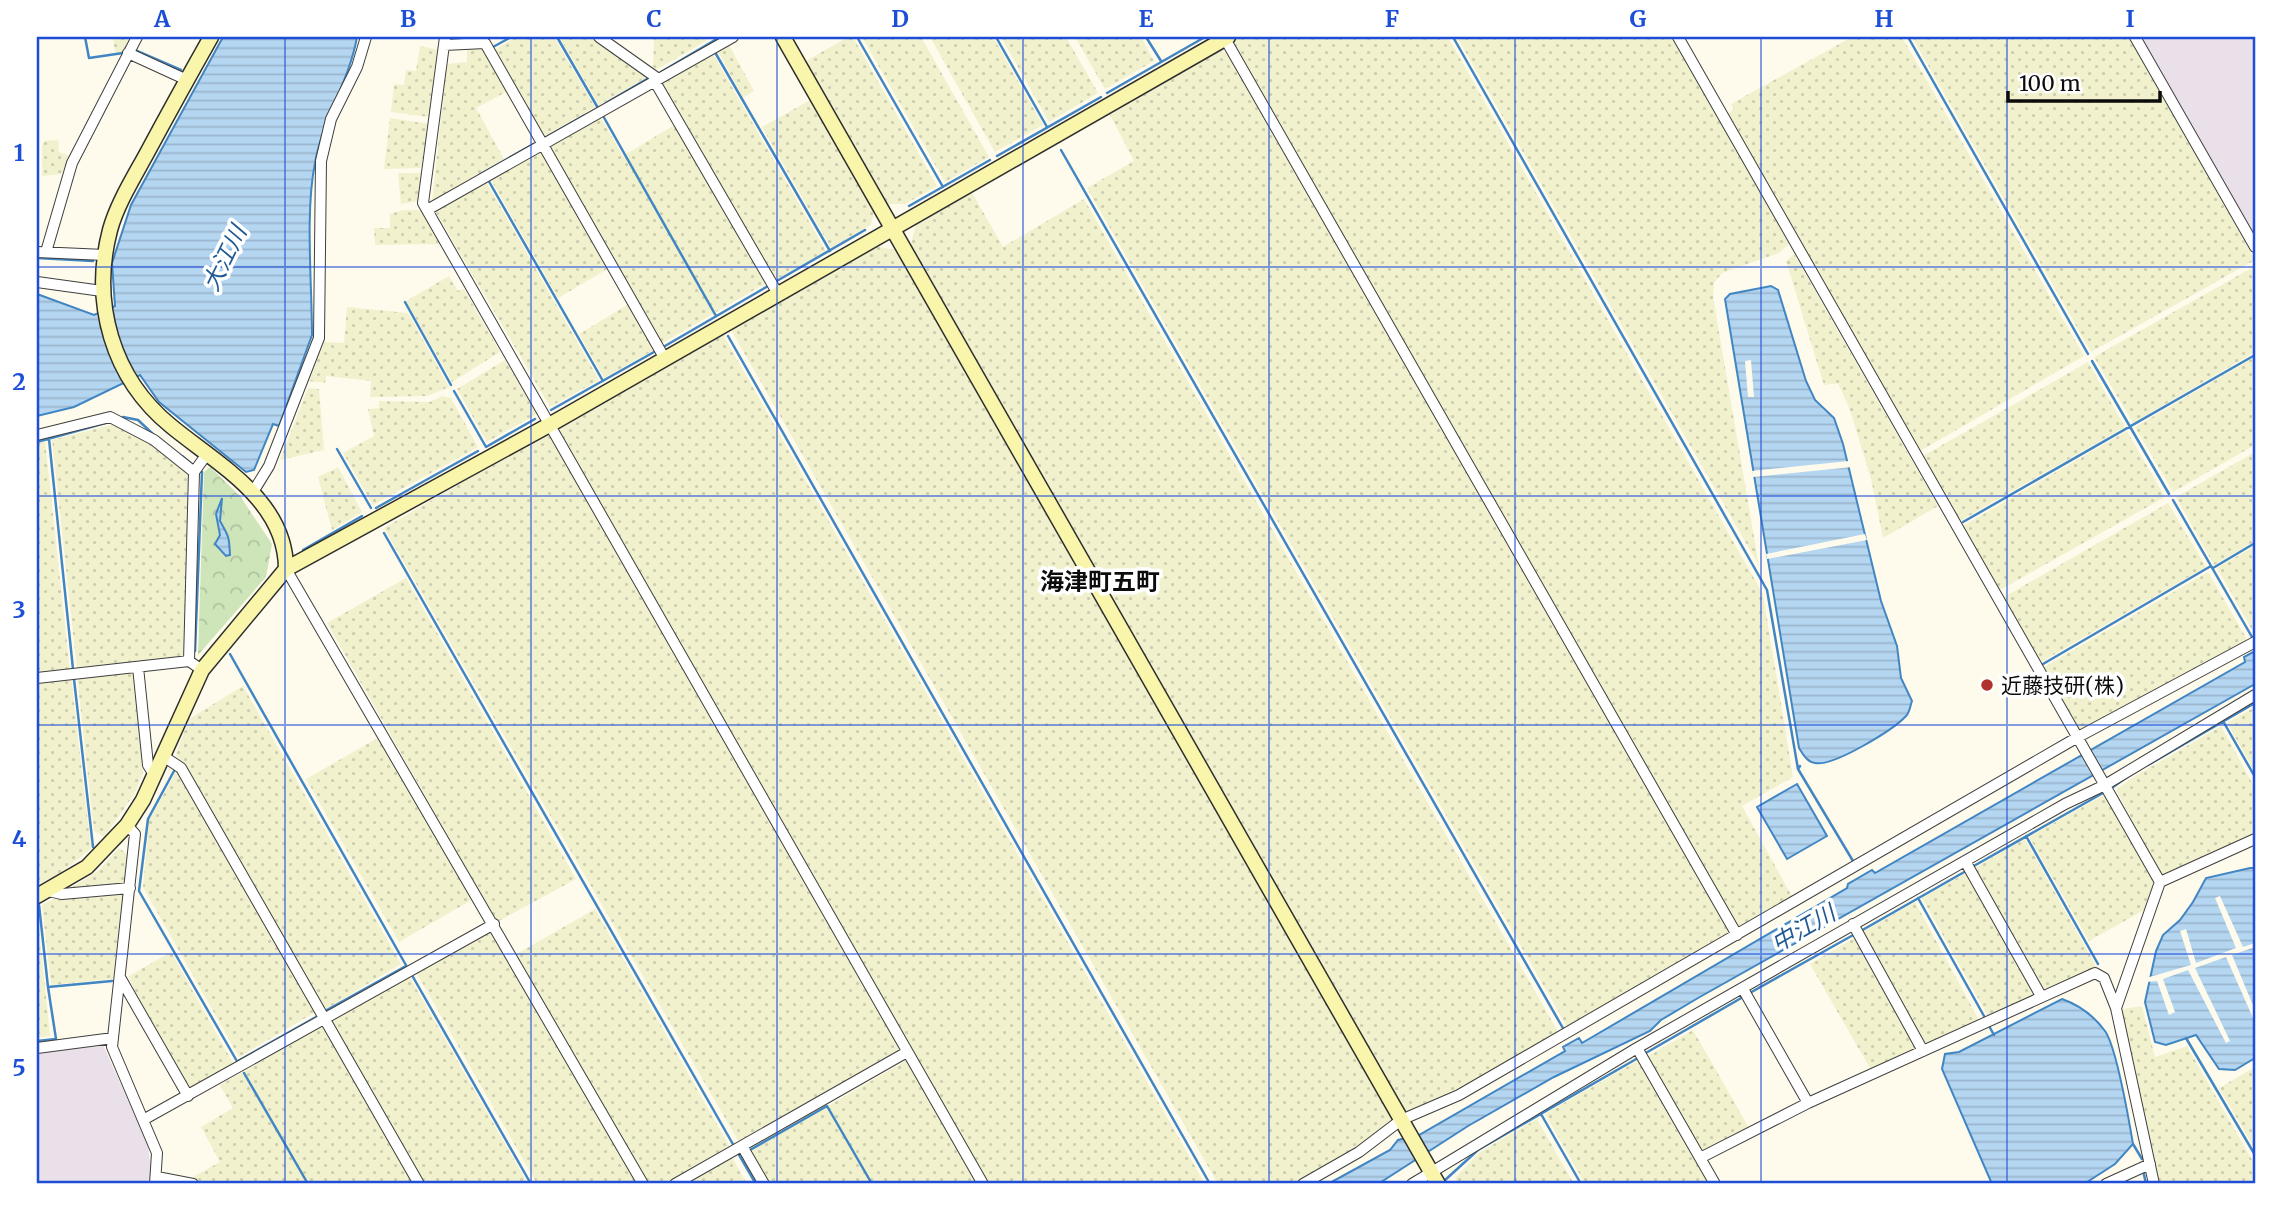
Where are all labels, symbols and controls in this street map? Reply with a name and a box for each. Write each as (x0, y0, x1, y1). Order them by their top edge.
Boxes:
text: A (153, 4, 171, 33)
text: B (400, 4, 416, 33)
text: C (646, 4, 662, 33)
text: D (891, 4, 909, 33)
text: E (1138, 4, 1154, 33)
text: F (1385, 4, 1399, 33)
text: G (1630, 4, 1647, 33)
text: H (1875, 4, 1894, 33)
text: I (2125, 4, 2135, 33)
scale bar (2008, 60, 2161, 104)
text: 100 m (2019, 70, 2081, 97)
text: 1 (14, 138, 25, 167)
water label: 大江川 (196, 218, 253, 295)
text: 2 (12, 367, 26, 396)
district label: 海津町五町 (1040, 566, 1160, 597)
text: 3 (12, 595, 26, 624)
place label: 近藤技研(株) (2001, 672, 2124, 699)
marker: 近藤技研(株) (1979, 677, 1995, 693)
text: 4 (12, 824, 27, 853)
water label: 中江川 (1766, 897, 1843, 958)
text: 5 (12, 1053, 26, 1082)

